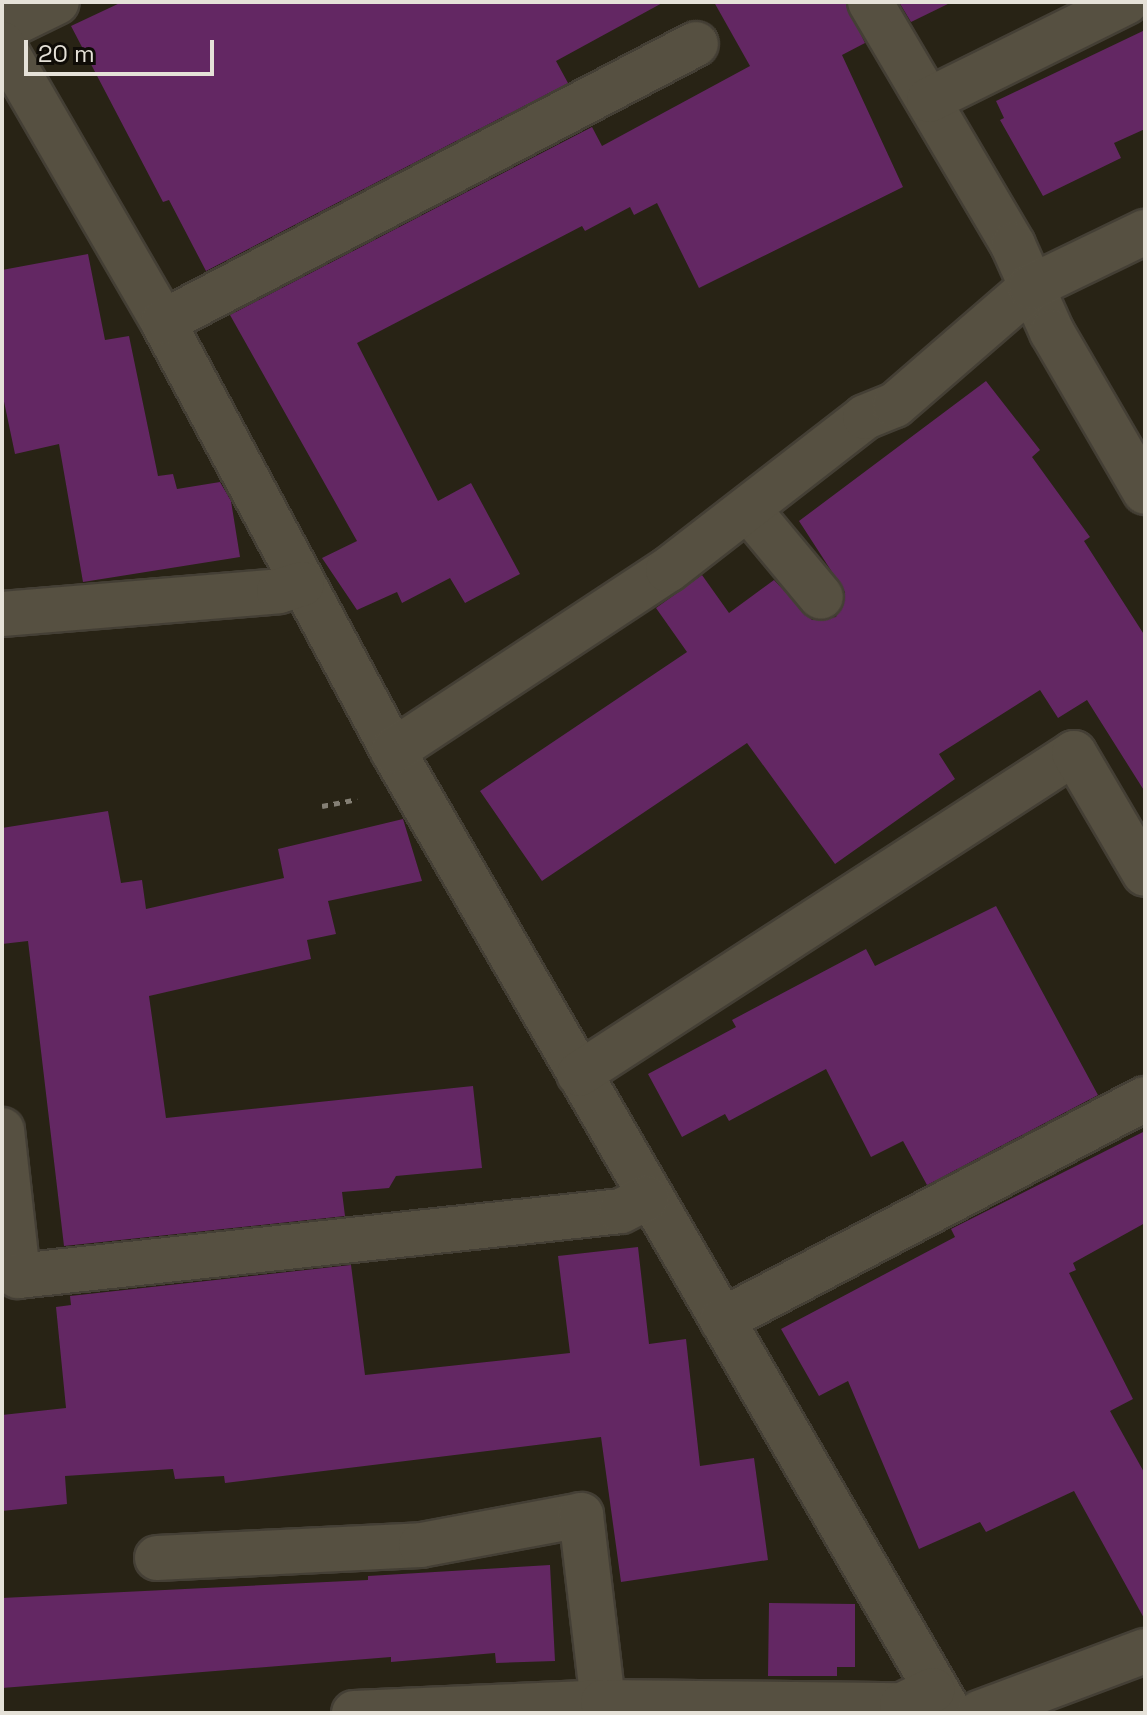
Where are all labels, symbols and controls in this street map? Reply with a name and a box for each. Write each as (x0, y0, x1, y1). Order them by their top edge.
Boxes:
scale bar (28, 24, 218, 74)
text: 20 m (38, 38, 95, 69)

